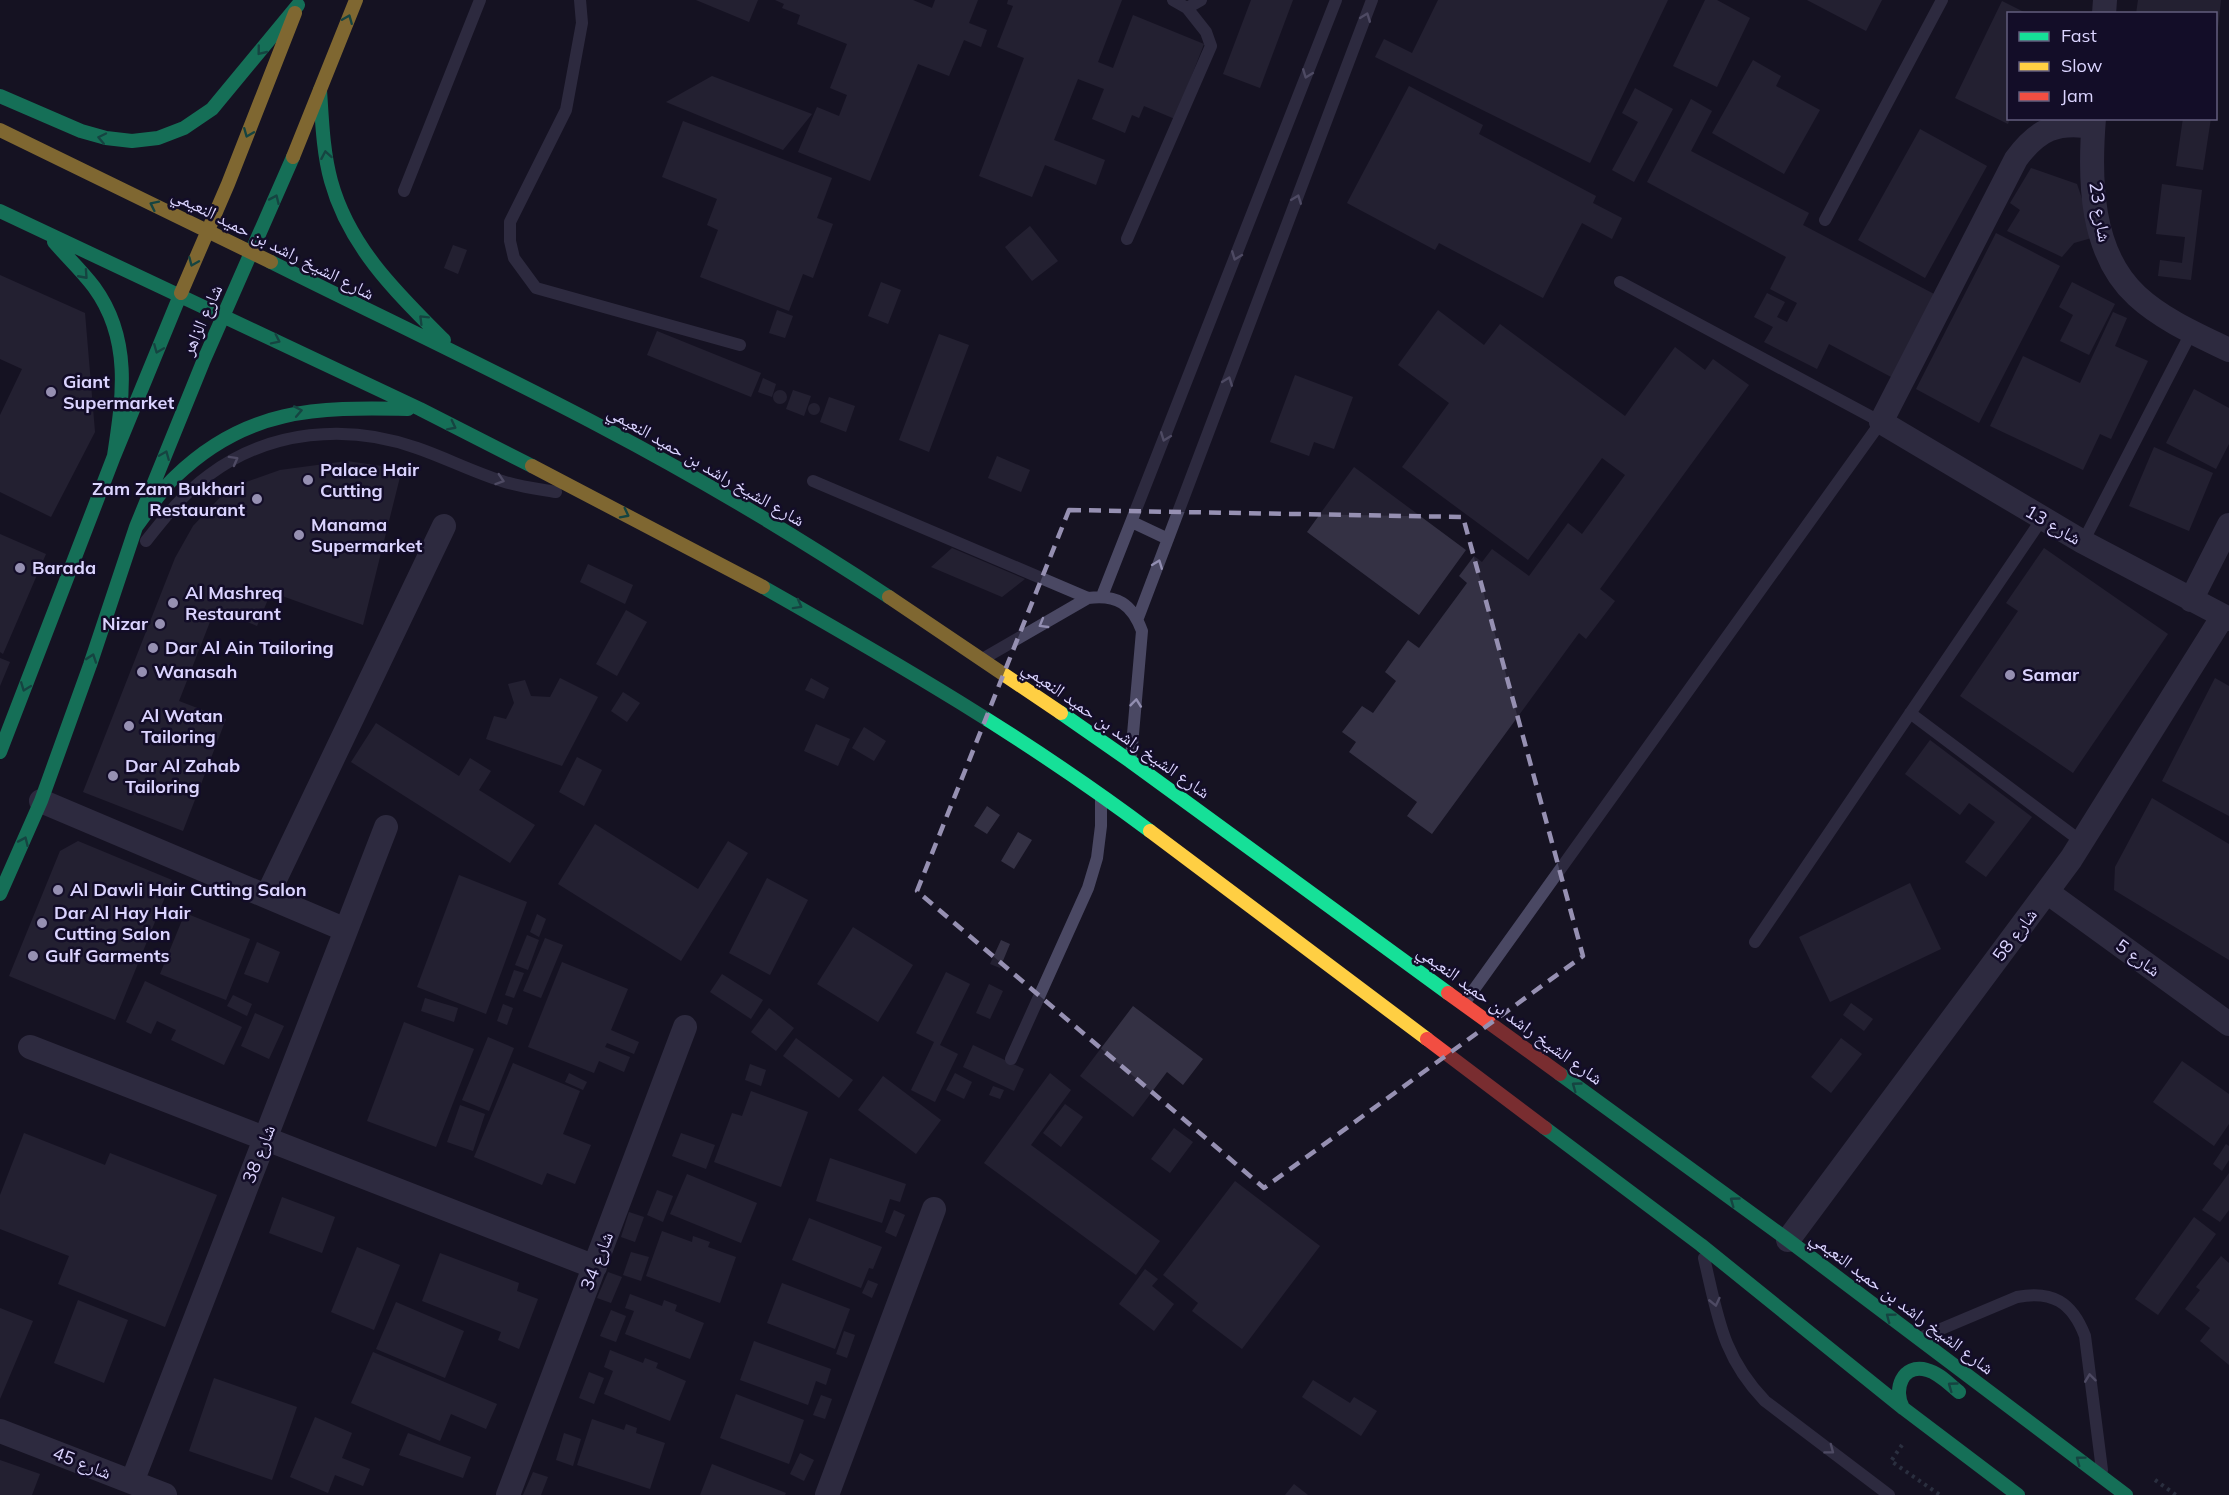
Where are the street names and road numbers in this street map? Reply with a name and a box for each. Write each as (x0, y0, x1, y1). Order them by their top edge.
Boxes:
street label: شارع 23 (2084, 180, 2117, 244)
street label: شارع الشيخ راشد بن حميد النعيمي (166, 182, 378, 308)
street label: شارع الزاهر (175, 281, 227, 360)
street label: شارع الشيخ راشد بن حميد النعيمي (602, 400, 809, 535)
street label: شارع 13 (2021, 499, 2085, 550)
street label: شارع الشيخ راشد بن حميد النعيمي (1016, 656, 1215, 806)
street label: شارع 58 (1987, 904, 2042, 966)
street label: شارع 5 (2111, 934, 2165, 982)
street label: شارع الشيخ راشد بن حميد النعيمي (1411, 939, 1608, 1093)
street label: شارع 38 (237, 1121, 280, 1186)
street label: شارع الشيخ راشد بن حميد النعيمي (1804, 1226, 1999, 1382)
street label: شارع 34 (575, 1228, 618, 1293)
street label: شارع 45 (50, 1441, 115, 1484)

